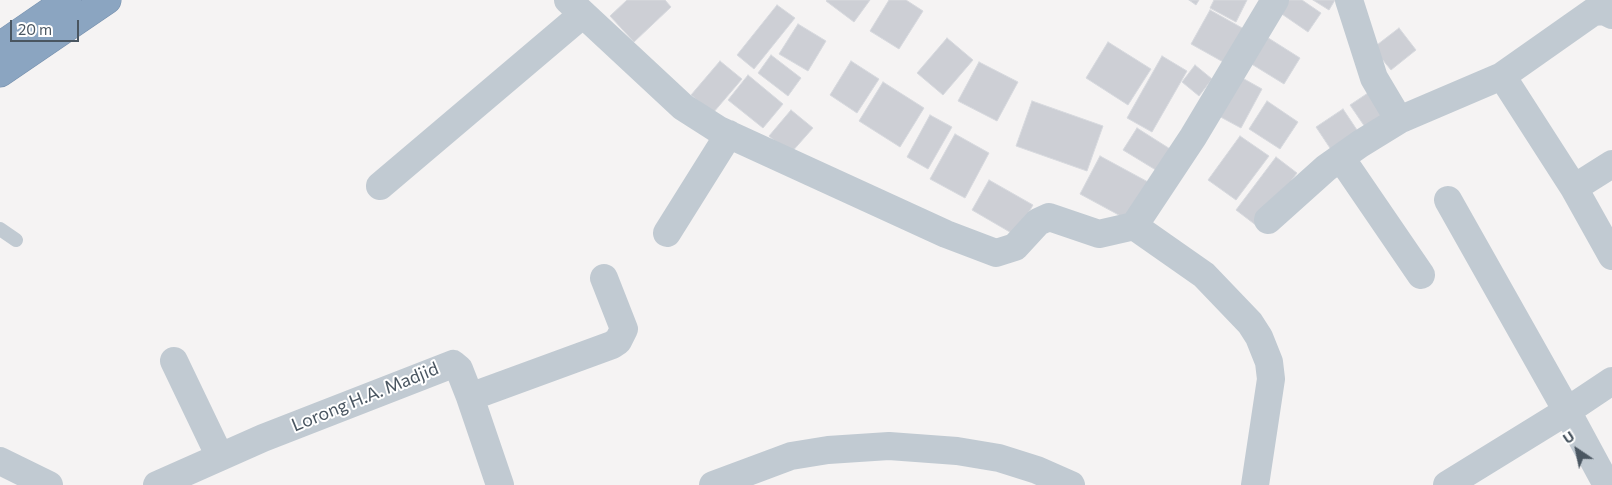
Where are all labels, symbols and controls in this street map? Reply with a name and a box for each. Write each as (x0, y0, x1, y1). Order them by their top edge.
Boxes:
scale bar (12, 10, 81, 42)
text: 20 m (18, 20, 52, 38)
street label: Lorong H.A. Madjid (288, 358, 442, 436)
north arrow (1552, 425, 1602, 475)
text: U (1559, 427, 1577, 447)

